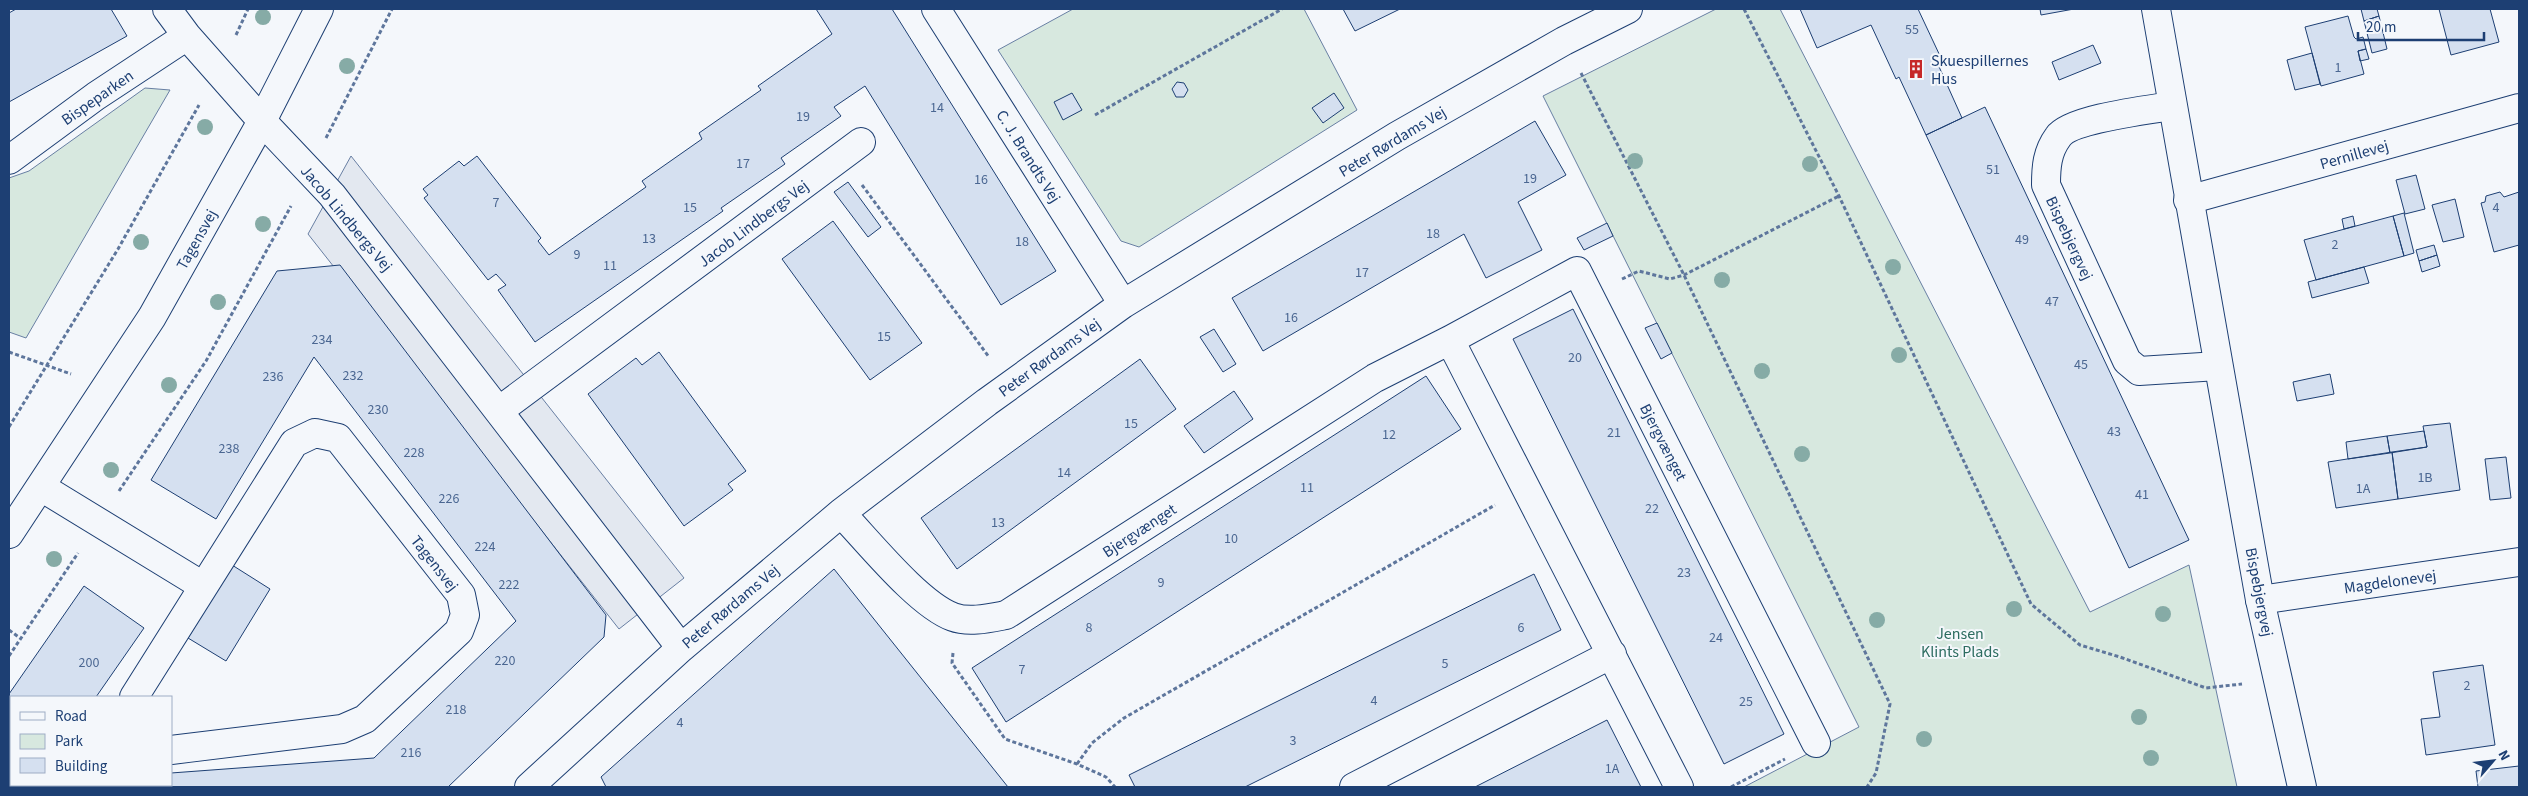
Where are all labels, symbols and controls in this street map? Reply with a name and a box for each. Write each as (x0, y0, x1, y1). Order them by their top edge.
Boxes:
scale bar (2358, 10, 2484, 42)
text: 20 m (2366, 17, 2396, 38)
house number: 55 (1905, 20, 1919, 40)
place label: Skuespillernes Hus (1931, 50, 2029, 90)
building icon: Skuespillernes Hus (1905, 58, 1927, 80)
house number: 1 (2335, 58, 2342, 78)
street label: Bispeparken (57, 65, 138, 131)
house number: 14 (930, 98, 944, 118)
street label: Peter Rørdams Vej (1335, 101, 1450, 183)
street label: C. J. Brandts Vej (991, 106, 1066, 207)
house number: 19 (796, 107, 810, 127)
street label: Pernillevej (2317, 135, 2391, 175)
house number: 17 (736, 154, 750, 174)
house number: 51 (1986, 160, 2000, 180)
street label: Jacob Lindbergs Vej (295, 161, 397, 277)
house number: 19 (1523, 169, 1537, 189)
house number: 16 (974, 170, 988, 190)
street label: Jacob Lindbergs Vej (694, 175, 813, 273)
house number: 7 (493, 193, 500, 213)
street label: Bispebjergvej (2040, 193, 2098, 284)
house number: 15 (683, 198, 697, 218)
house number: 4 (2493, 198, 2500, 218)
street label: Tagensvej (171, 205, 223, 274)
house number: 18 (1426, 224, 1440, 244)
house number: 13 (642, 229, 656, 249)
house number: 49 (2015, 230, 2029, 250)
house number: 18 (1015, 232, 1029, 252)
house number: 2 (2332, 235, 2339, 255)
house number: 9 (574, 245, 581, 265)
house number: 11 (603, 256, 617, 276)
house number: 17 (1355, 263, 1369, 283)
house number: 47 (2045, 292, 2059, 312)
house number: 16 (1284, 308, 1298, 328)
street label: Peter Rørdams Vej (994, 313, 1105, 402)
house number: 15 (877, 327, 891, 347)
house number: 234 (312, 330, 332, 350)
house number: 20 (1568, 348, 1582, 368)
house number: 45 (2074, 355, 2088, 375)
house number: 232 (343, 366, 363, 386)
house number: 236 (263, 367, 283, 387)
house number: 230 (368, 400, 388, 420)
street label: Bjergvænget (1634, 400, 1692, 485)
house number: 15 (1124, 414, 1138, 434)
house number: 43 (2107, 422, 2121, 442)
house number: 21 (1607, 423, 1621, 443)
house number: 12 (1382, 425, 1396, 445)
house number: 238 (219, 439, 239, 459)
house number: 228 (404, 443, 424, 463)
house number: 14 (1057, 463, 1071, 483)
house number: 1B (2417, 468, 2433, 488)
house number: 11 (1300, 478, 1314, 498)
house number: 1A (2356, 479, 2371, 499)
house number: 41 (2135, 485, 2149, 505)
house number: 226 (439, 489, 459, 509)
street label: Bjergvænget (1098, 498, 1181, 563)
house number: 22 (1645, 499, 1659, 519)
house number: 13 (991, 513, 1005, 533)
house number: 10 (1224, 529, 1238, 549)
street label: Tagensvej (405, 531, 463, 596)
house number: 224 (475, 537, 495, 557)
street label: Bispebjergvej (2240, 546, 2278, 639)
street label: Peter Rørdams Vej (677, 559, 784, 654)
house number: 23 (1677, 563, 1691, 583)
street label: Magdelonevej (2342, 565, 2438, 599)
house number: 9 (1158, 573, 1165, 593)
house number: 222 (499, 575, 519, 595)
house number: 8 (1086, 618, 1093, 638)
house number: 6 (1518, 618, 1525, 638)
park label: Jensen Klints Plads (1921, 623, 1999, 663)
house number: 24 (1709, 628, 1723, 648)
house number: 220 (495, 651, 515, 671)
house number: 200 (79, 653, 99, 673)
house number: 5 (1442, 654, 1449, 674)
house number: 7 (1019, 660, 1026, 680)
house number: 2 (2464, 676, 2471, 696)
house number: 4 (1371, 691, 1378, 711)
house number: 25 (1739, 692, 1753, 712)
legend (10, 696, 172, 786)
house number: 218 (446, 700, 466, 720)
text: Road (55, 706, 87, 727)
house number: 4 (677, 713, 684, 733)
text: Park (55, 731, 84, 752)
house number: 3 (1290, 731, 1297, 751)
north arrow (2468, 736, 2518, 786)
house number: 216 (401, 743, 421, 763)
text: N (2493, 747, 2515, 764)
text: Building (55, 756, 108, 777)
house number: 1A (1605, 759, 1620, 779)

